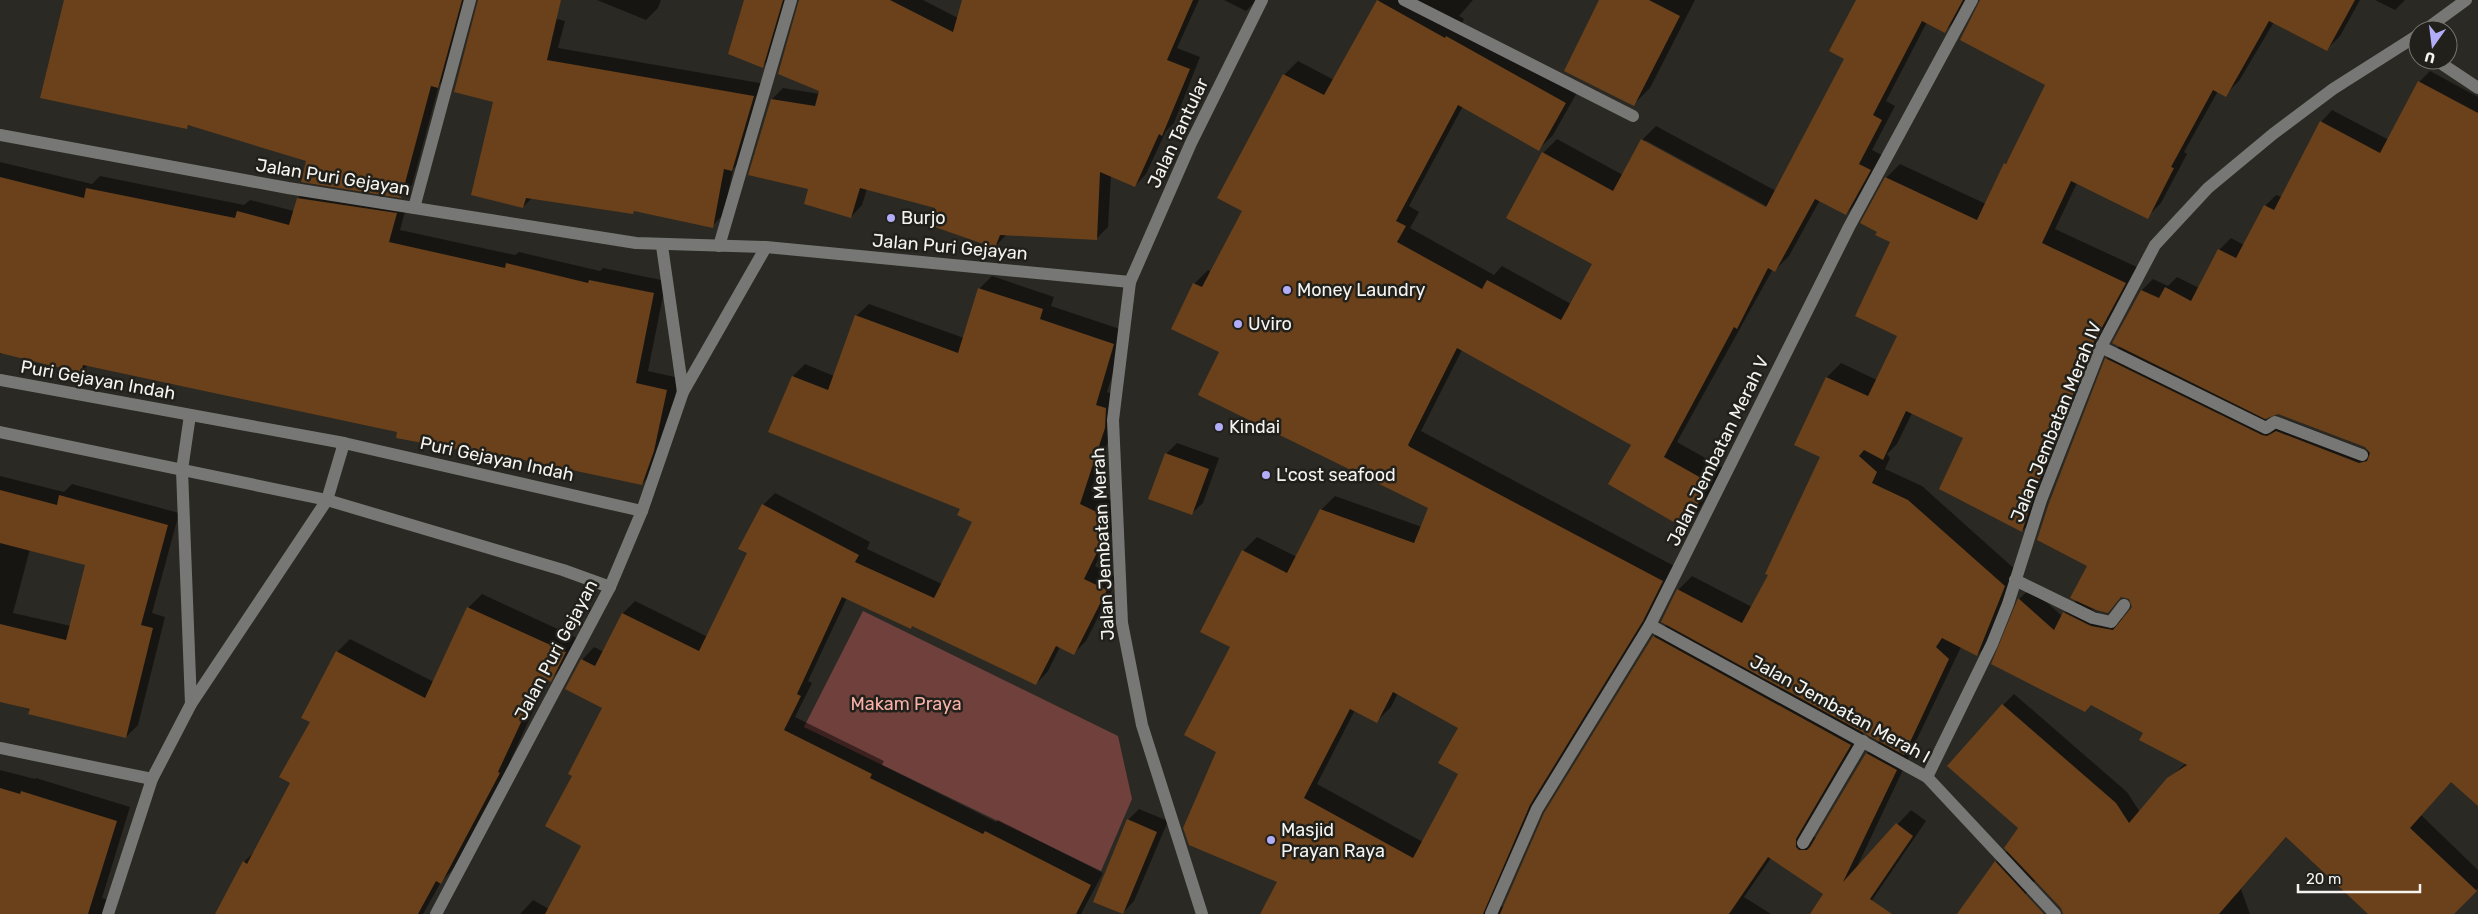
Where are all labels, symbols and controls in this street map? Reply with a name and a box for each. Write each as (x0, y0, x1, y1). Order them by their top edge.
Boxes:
north arrow (2408, 20, 2458, 70)
text: U (2423, 48, 2437, 67)
street label: Jalan Tantular (1143, 74, 1213, 192)
street label: Jalan Puri Gejayan (254, 154, 412, 200)
place label: Burjo (901, 207, 946, 229)
marker: Burjo (885, 212, 897, 224)
street label: Jalan Puri Gejayan (871, 229, 1029, 265)
place label: Money Laundry (1297, 279, 1425, 301)
marker: Money Laundry (1281, 284, 1293, 296)
place label: Uviro (1248, 313, 1292, 335)
marker: Uviro (1232, 318, 1244, 330)
street label: Jalan Jembatan Merah IV (2006, 318, 2106, 525)
street label: Jalan Jembatan Merah V (1662, 352, 1774, 550)
street label: Puri Gejayan Indah (19, 356, 177, 404)
place label: Kindai (1229, 416, 1280, 438)
marker: Kindai (1213, 421, 1225, 433)
street label: Puri Gejayan Indah (418, 432, 576, 486)
street label: Jalan Jembatan Merah (1087, 447, 1119, 641)
place label: L'cost seafood (1276, 464, 1396, 486)
marker: L'cost seafood (1260, 469, 1272, 481)
street label: Jalan Puri Gejayan (510, 576, 602, 724)
street label: Jalan Jembatan Merah I (1746, 650, 1934, 768)
park label: Makam Praya (850, 693, 962, 715)
place label: Masjid Prayan Raya (1281, 819, 1385, 862)
marker: Masjid Prayan Raya (1265, 834, 1277, 846)
scale bar (2298, 862, 2420, 894)
text: 20 m (2306, 870, 2341, 888)

